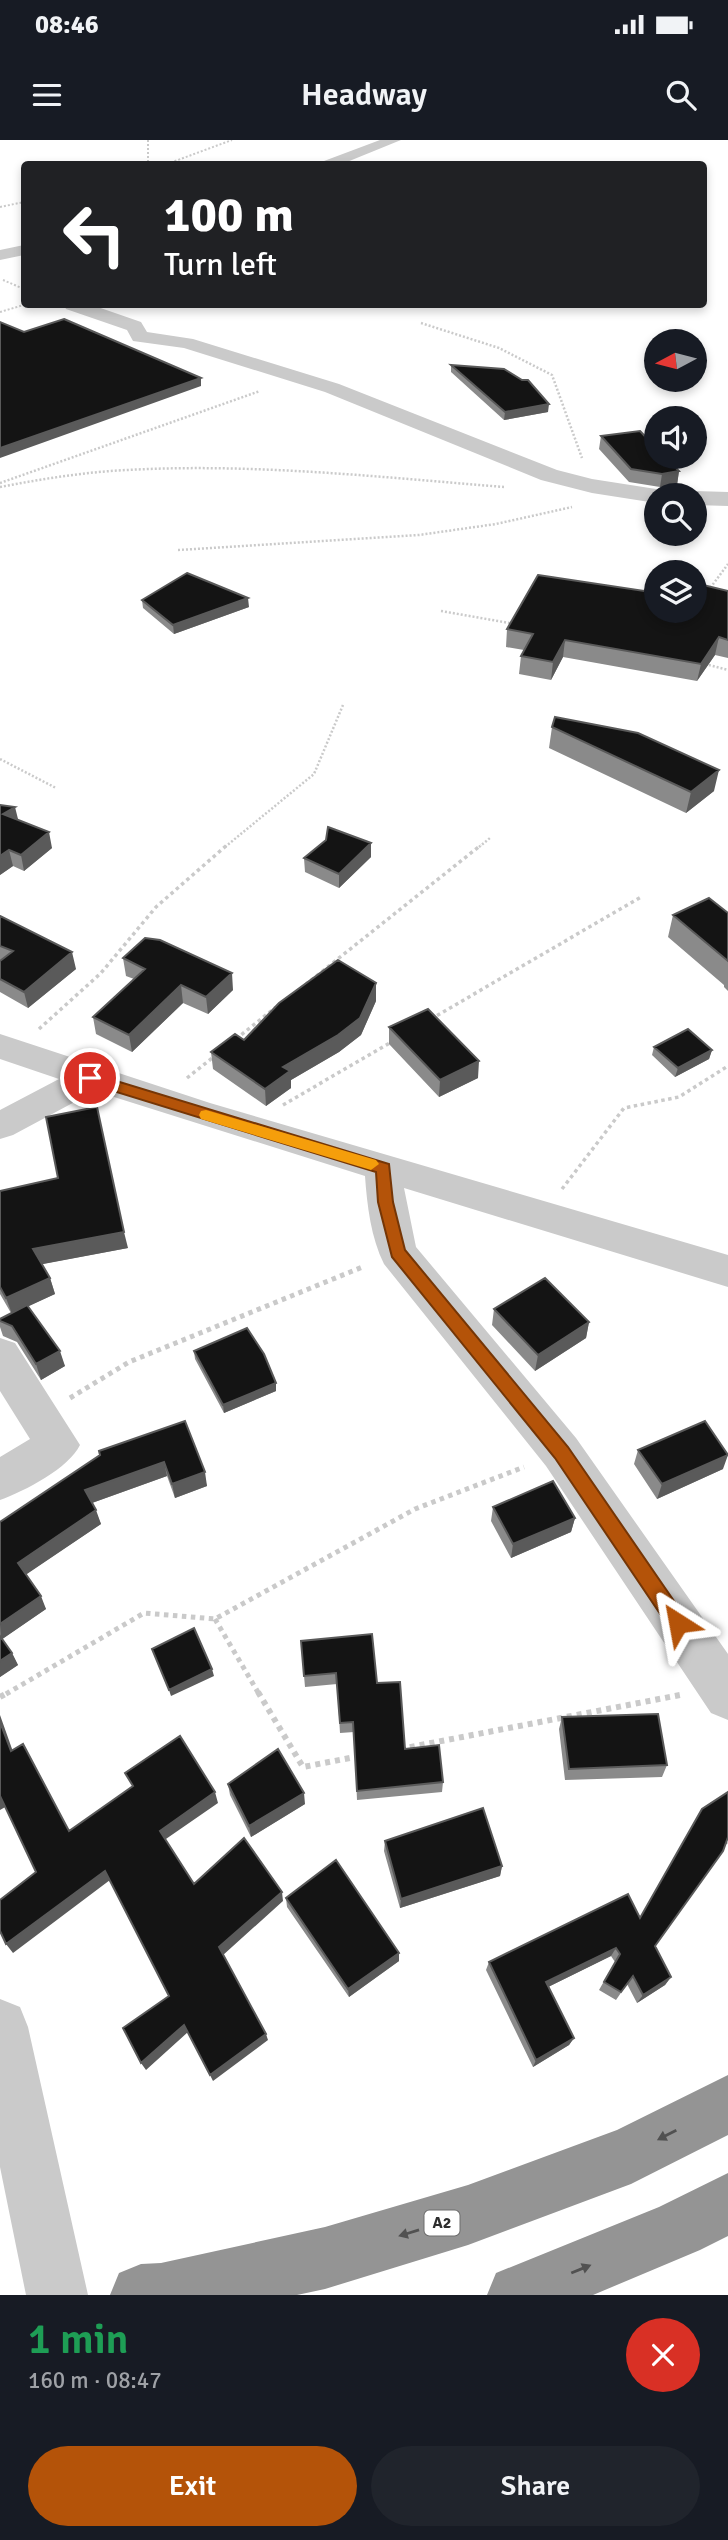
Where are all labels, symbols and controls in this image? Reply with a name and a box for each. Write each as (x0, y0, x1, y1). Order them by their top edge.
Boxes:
text: 08:46 (35, 9, 99, 41)
text: Headway (301, 75, 427, 114)
icon: menu (28, 76, 66, 114)
icon: search (662, 76, 700, 114)
text: 100 m (164, 185, 294, 245)
icon: left (49, 189, 140, 280)
text: Turn left (164, 245, 277, 284)
north arrow (644, 329, 707, 392)
map controls (644, 329, 707, 623)
button: sound (644, 406, 707, 469)
button: search (644, 483, 707, 546)
button: layers (644, 560, 707, 623)
pin (60, 1048, 120, 1108)
icon: arrive (71, 1059, 109, 1097)
position arrow (641, 1586, 715, 1660)
one-way arrow (657, 2129, 677, 2141)
road number: A2 (424, 2210, 460, 2236)
one-way arrow (398, 2228, 419, 2238)
one-way arrow (571, 2263, 592, 2274)
text: 1 min (28, 2314, 129, 2365)
button: close (626, 2318, 700, 2392)
text: 160 m · 08:47 (28, 2366, 162, 2395)
button: Exit (28, 2446, 357, 2526)
button: Share (371, 2446, 700, 2526)

